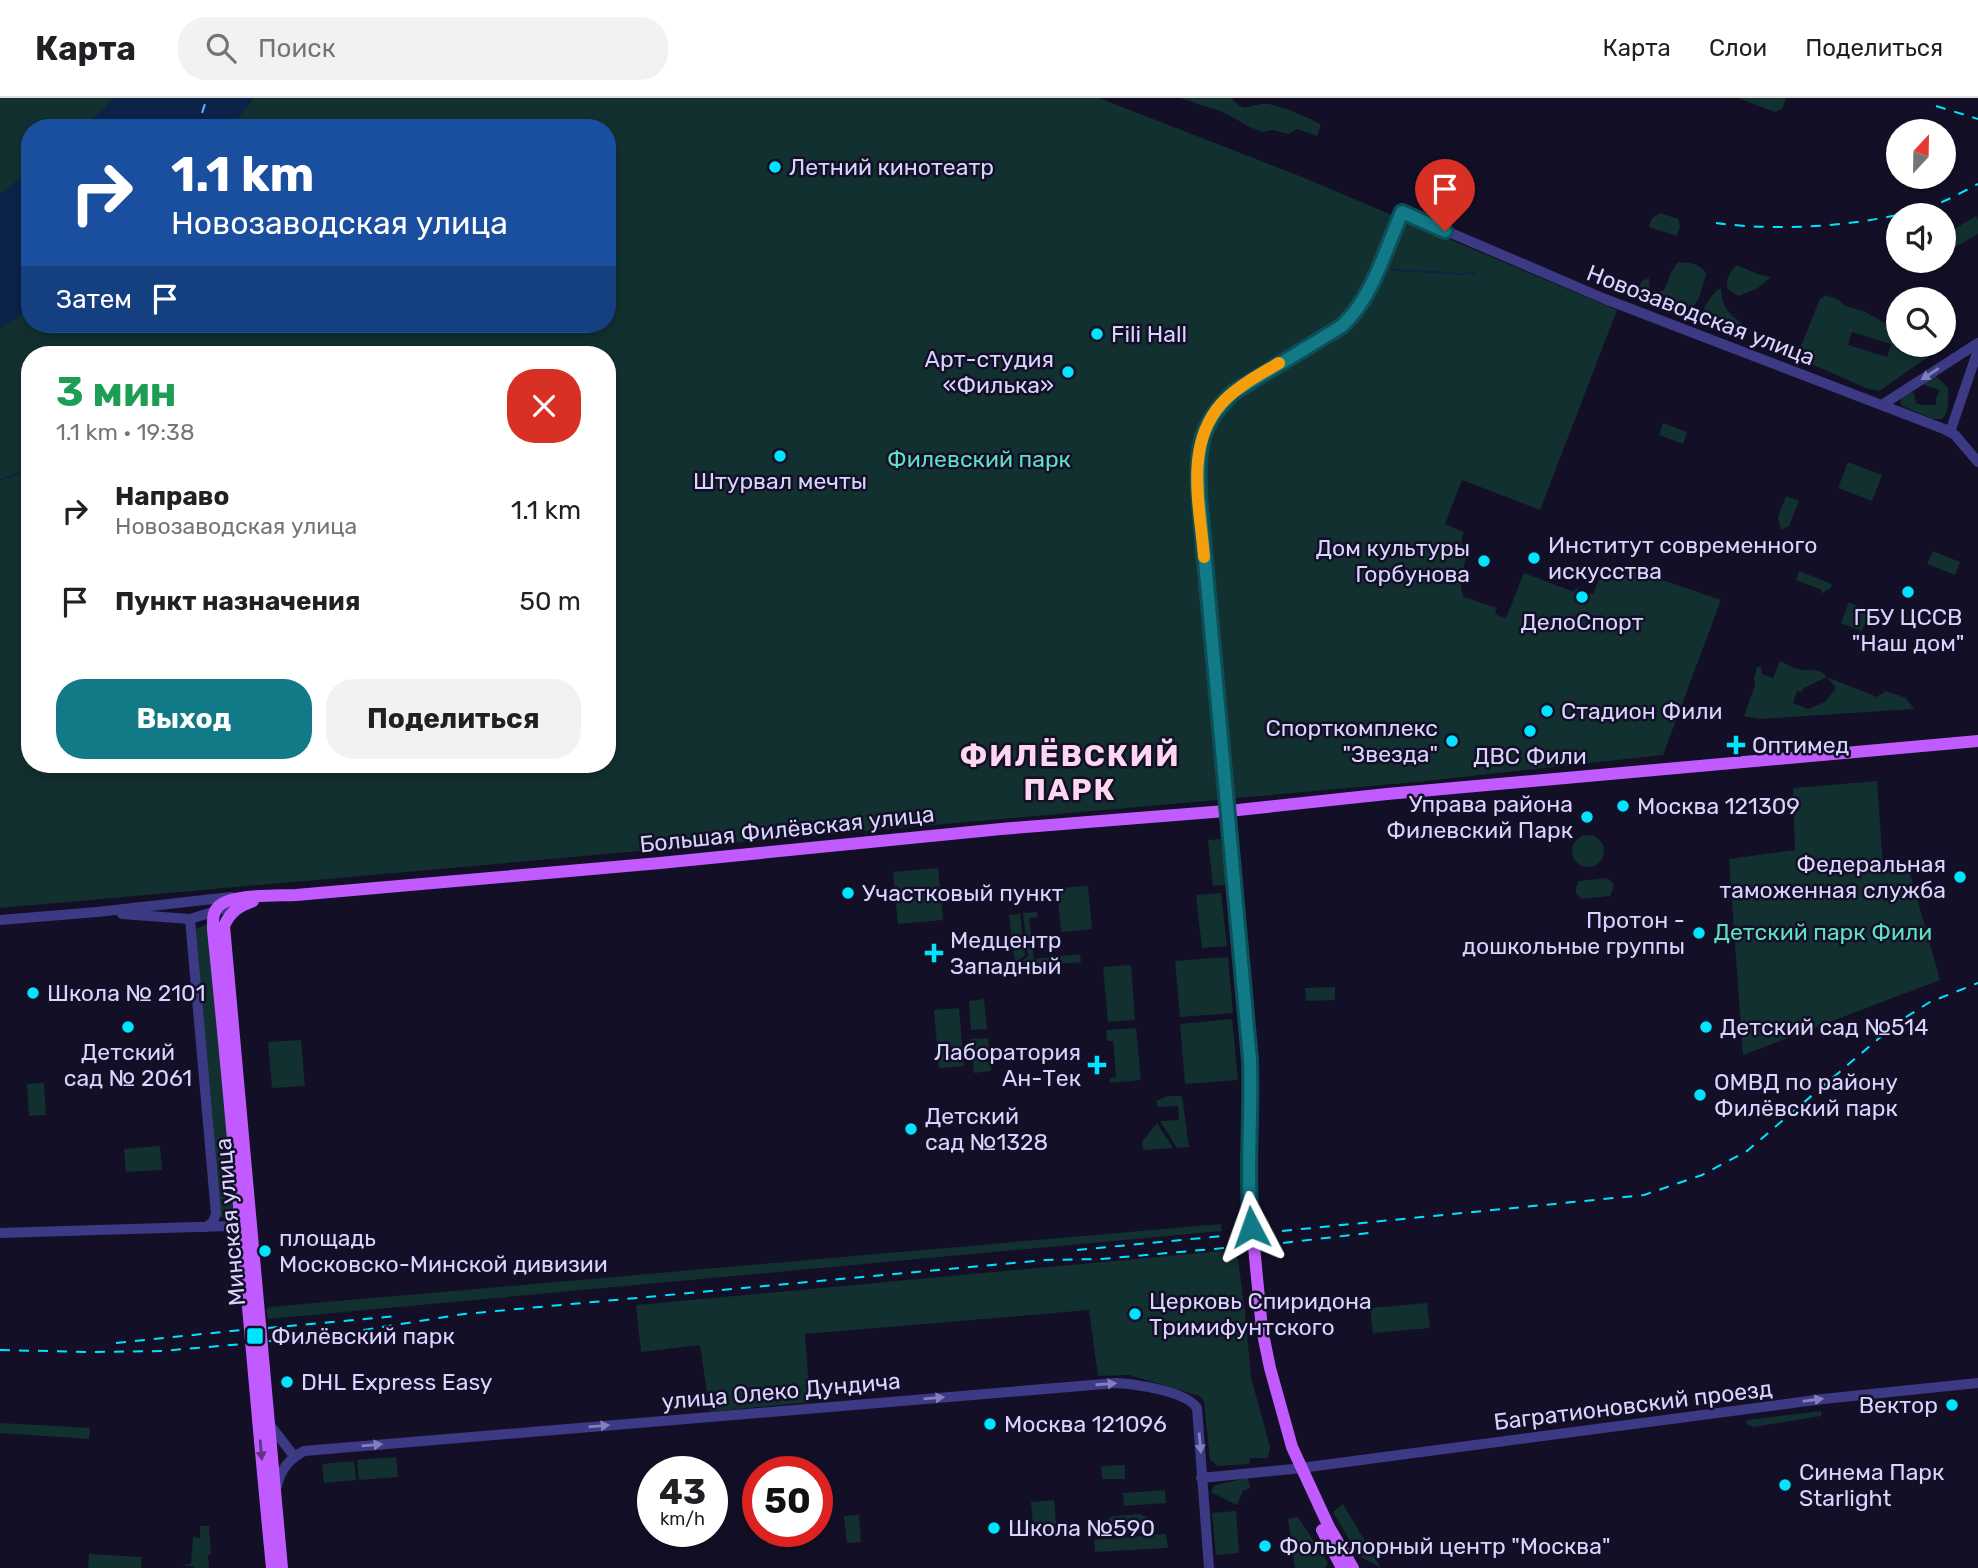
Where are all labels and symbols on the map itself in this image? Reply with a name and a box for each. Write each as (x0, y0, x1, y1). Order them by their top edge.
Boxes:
north arrow (1886, 119, 1956, 189)
place label: Летний кинотеатр (789, 153, 994, 181)
marker: Летний кинотеатр (767, 159, 783, 175)
pin (1415, 159, 1475, 231)
street label: Новозаводская улица (1583, 259, 1819, 371)
place label: Fili Hall (1111, 320, 1187, 348)
marker: Fili Hall (1089, 326, 1105, 342)
place label: Арт-студия «Филька» (925, 345, 1054, 399)
marker: Арт-студия «Филька» (1060, 364, 1076, 380)
one-way arrow (1920, 368, 1940, 381)
park label: Филевский парк (887, 445, 1071, 473)
marker: Штурвал мечты (772, 448, 788, 464)
place label: Штурвал мечты (693, 467, 867, 495)
place label: Институт современного искусства (1548, 531, 1817, 585)
place label: Дом культуры Горбунова (1316, 534, 1470, 588)
marker: Институт современного искусства (1526, 550, 1542, 566)
marker: Дом культуры Горбунова (1476, 553, 1492, 569)
marker: ГБУ ЦССВ "Наш дом" (1900, 584, 1916, 600)
marker: ДелоСпорт (1574, 589, 1590, 605)
place label: ГБУ ЦССВ "Наш дом" (1852, 603, 1964, 657)
place label: ДелоСпорт (1520, 608, 1644, 636)
place label: Стадион Фили (1561, 697, 1722, 725)
marker: Стадион Фили (1539, 703, 1555, 719)
place label: Спорткомплекс "Звезда" (1265, 714, 1438, 768)
marker: ДВС Фили (1522, 723, 1538, 739)
place label: Оптимед (1752, 731, 1850, 759)
marker: Спорткомплекс "Звезда" (1444, 733, 1460, 749)
marker: Оптимед (1726, 735, 1746, 755)
district label: ФИЛЁВСКИЙ ПАРК (959, 738, 1181, 808)
place label: ДВС Фили (1473, 742, 1587, 770)
place label: Управа района Филевский Парк (1386, 790, 1573, 844)
place label: Москва 121309 (1637, 792, 1800, 820)
marker: Москва 121309 (1615, 798, 1631, 814)
street label: Большая Филёвская улица (638, 800, 936, 858)
marker: Управа района Филевский Парк (1579, 809, 1595, 825)
place label: Федеральная таможенная служба (1719, 850, 1946, 904)
marker: Федеральная таможенная служба (1952, 869, 1968, 885)
place label: Участковый пункт (862, 879, 1064, 907)
marker: Участковый пункт (840, 885, 856, 901)
place label: Протон - дошкольные группы (1462, 906, 1685, 960)
park label: Детский парк Фили (1714, 918, 1932, 946)
marker: Протон - дошкольные группы (1691, 925, 1707, 941)
place label: Медцентр Западный (950, 926, 1062, 980)
marker: Медцентр Западный (924, 943, 944, 963)
place label: Школа № 2101 (47, 979, 206, 1007)
marker: Школа № 2101 (25, 985, 41, 1001)
place label: Детский сад №514 (1720, 1013, 1929, 1041)
marker: Детский сад № 2061 (120, 1019, 136, 1035)
marker: Детский сад №514 (1698, 1019, 1714, 1035)
place label: Детский сад № 2061 (64, 1038, 192, 1092)
place label: Лаборатория Ан-Тек (934, 1038, 1081, 1092)
marker: Лаборатория Ан-Тек (1087, 1055, 1107, 1075)
place label: ОМВД по району Филёвский парк (1714, 1068, 1898, 1122)
marker: ОМВД по району Филёвский парк (1692, 1087, 1708, 1103)
place label: Детский сад №1328 (925, 1102, 1048, 1156)
marker: Детский сад №1328 (903, 1121, 919, 1137)
street label: Минская улица (209, 1137, 251, 1307)
position arrow (1214, 1190, 1288, 1264)
place label: площадь Московско-Минской дивизии (279, 1224, 608, 1278)
marker: площадь Московско-Минской дивизии (257, 1243, 273, 1259)
place label: Церковь Спиридона Тримифунтского (1149, 1287, 1372, 1341)
marker: Церковь Спиридона Тримифунтского (1127, 1306, 1143, 1322)
place label: Филёвский парк (271, 1322, 455, 1350)
marker: Филёвский парк (245, 1326, 265, 1346)
street label: улица Олеко Дундича (660, 1367, 902, 1415)
place label: DHL Express Easy (301, 1368, 493, 1396)
marker: DHL Express Easy (279, 1374, 295, 1390)
street label: Багратионовский проезд (1492, 1374, 1774, 1436)
one-way arrow (1096, 1378, 1118, 1389)
place label: Вектор (1859, 1391, 1938, 1419)
one-way arrow (923, 1392, 945, 1403)
one-way arrow (1802, 1395, 1824, 1406)
marker: Вектор (1944, 1397, 1960, 1413)
place label: Москва 121096 (1004, 1410, 1167, 1438)
marker: Москва 121096 (982, 1416, 998, 1432)
one-way arrow (588, 1421, 610, 1432)
one-way arrow (1195, 1432, 1206, 1454)
one-way arrow (255, 1439, 266, 1461)
one-way arrow (361, 1439, 383, 1450)
speed limit sign: 50 (742, 1456, 833, 1547)
place label: Синема Парк Starlight (1799, 1458, 1944, 1512)
marker: Синема Парк Starlight (1777, 1477, 1793, 1493)
place label: Школа №590 (1008, 1514, 1155, 1542)
marker: Школа №590 (986, 1520, 1002, 1536)
place label: Фольклорный центр "Москва" (1279, 1532, 1611, 1560)
marker: Фольклорный центр "Москва" (1257, 1538, 1273, 1554)

